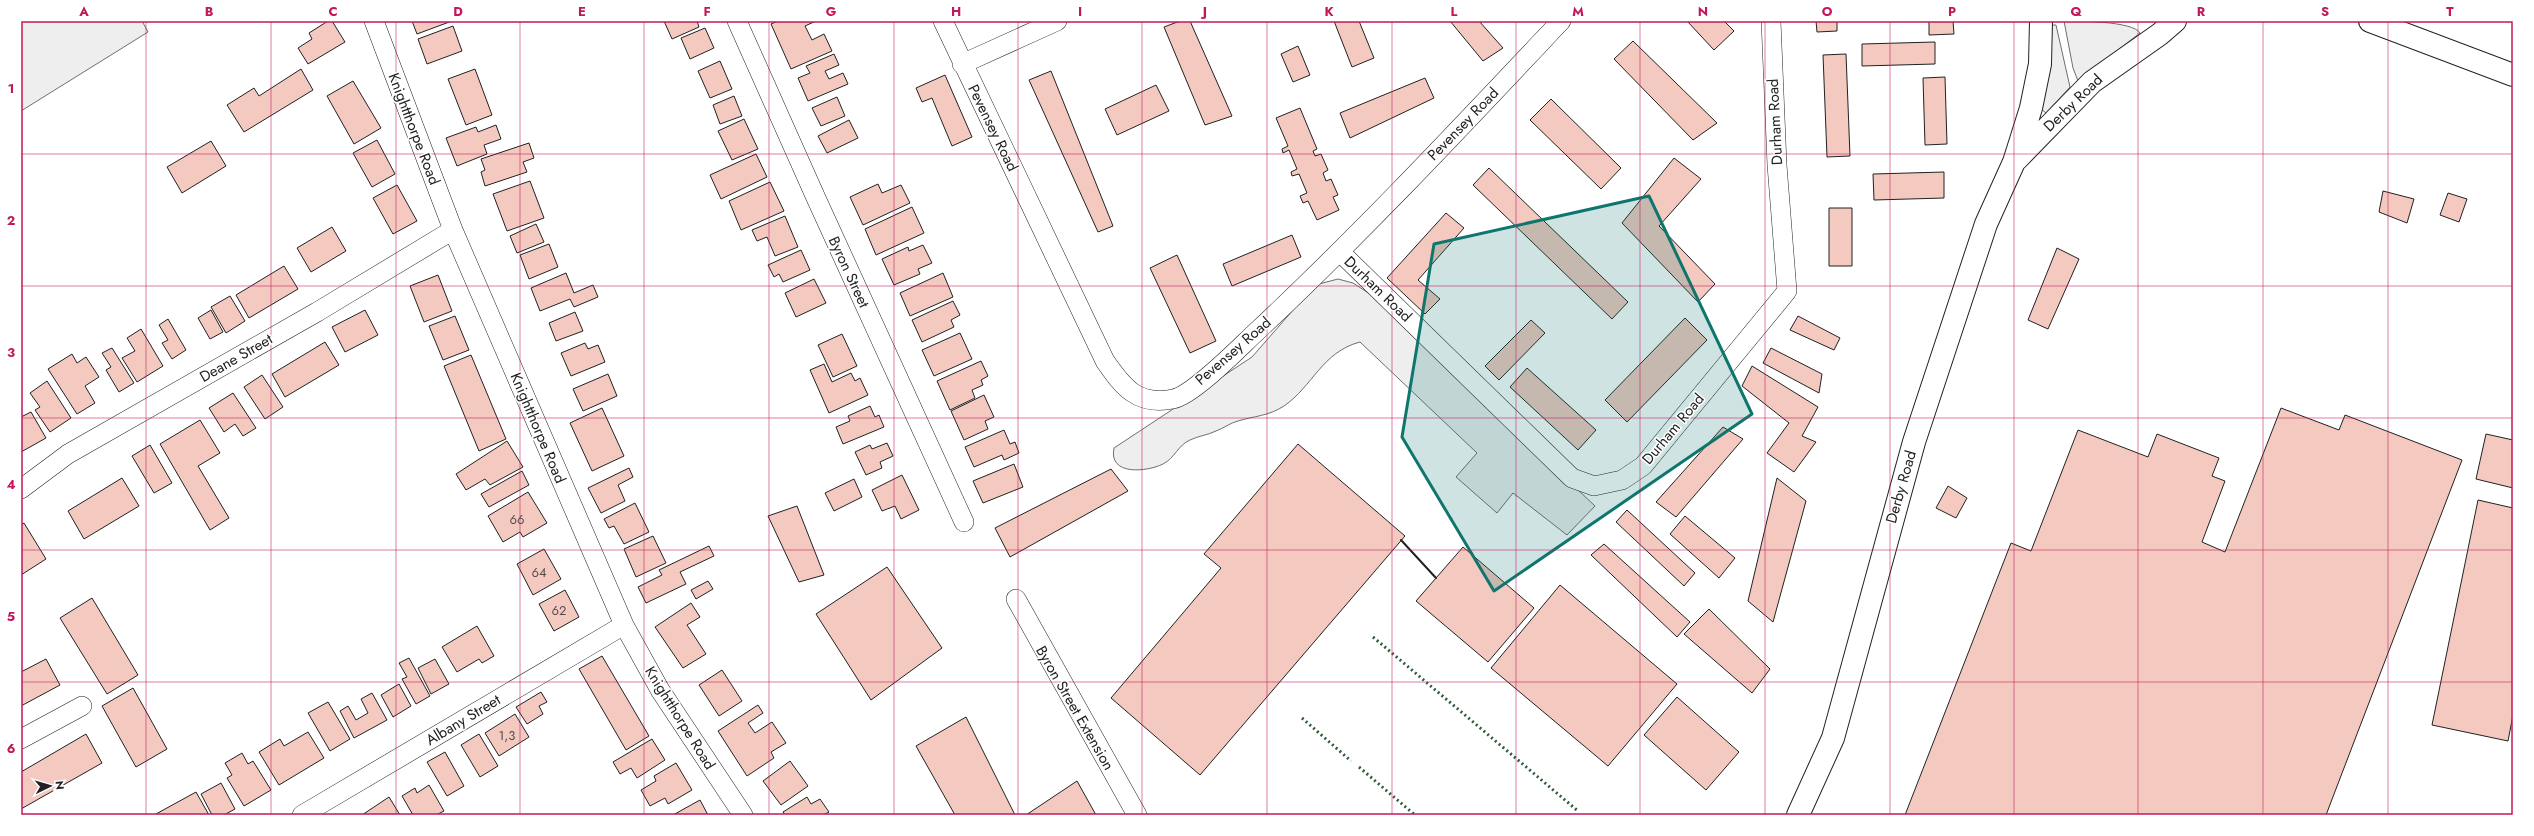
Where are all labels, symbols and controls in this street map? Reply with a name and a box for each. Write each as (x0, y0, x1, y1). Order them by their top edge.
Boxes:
text: A (78, 2, 89, 21)
text: B (205, 2, 214, 21)
text: C (328, 2, 338, 21)
text: D (453, 2, 463, 21)
text: E (578, 2, 586, 21)
text: F (703, 2, 711, 21)
text: G (826, 2, 837, 21)
text: H (951, 2, 961, 21)
text: I (1078, 2, 1082, 21)
text: J (1200, 2, 1207, 21)
text: K (1324, 2, 1334, 21)
text: L (1451, 2, 1458, 21)
text: M (1572, 2, 1584, 21)
text: N (1698, 2, 1708, 21)
text: O (1822, 2, 1833, 21)
text: P (1948, 2, 1956, 21)
text: Q (2070, 2, 2082, 21)
text: R (2197, 2, 2206, 21)
text: S (2321, 2, 2329, 21)
text: T (2446, 2, 2454, 21)
street label: Derby Road (2038, 69, 2108, 137)
street label: Knightthorpe Road (383, 70, 445, 188)
street label: Durham Road (1762, 78, 1788, 166)
text: 1 (8, 79, 14, 98)
street label: Pevensey Road (962, 81, 1024, 175)
street label: Pevensey Road (1422, 82, 1504, 166)
text: 2 (7, 211, 15, 230)
street label: Byron Street (823, 233, 875, 312)
street label: Durham Road (1339, 251, 1417, 327)
street label: Pevensey Road (1190, 312, 1276, 390)
street label: Deane Street (195, 328, 277, 388)
text: 3 (7, 343, 15, 362)
street label: Knightthorpe Road (505, 369, 571, 487)
street label: Durham Road (1637, 389, 1709, 469)
street label: Derby Road (1880, 448, 1922, 526)
text: 4 (6, 475, 16, 494)
house number: 66 (510, 510, 524, 529)
house number: 64 (531, 563, 547, 582)
house number: 62 (552, 601, 566, 620)
text: 5 (7, 607, 15, 626)
street label: Byron Street Extension (1030, 642, 1120, 774)
street label: Knightthorpe Road (639, 662, 721, 774)
street label: Albany Street (421, 689, 505, 751)
house number: 1,3 (499, 726, 515, 745)
text: 6 (7, 739, 16, 758)
north arrow (30, 766, 70, 806)
text: N (52, 780, 68, 790)

